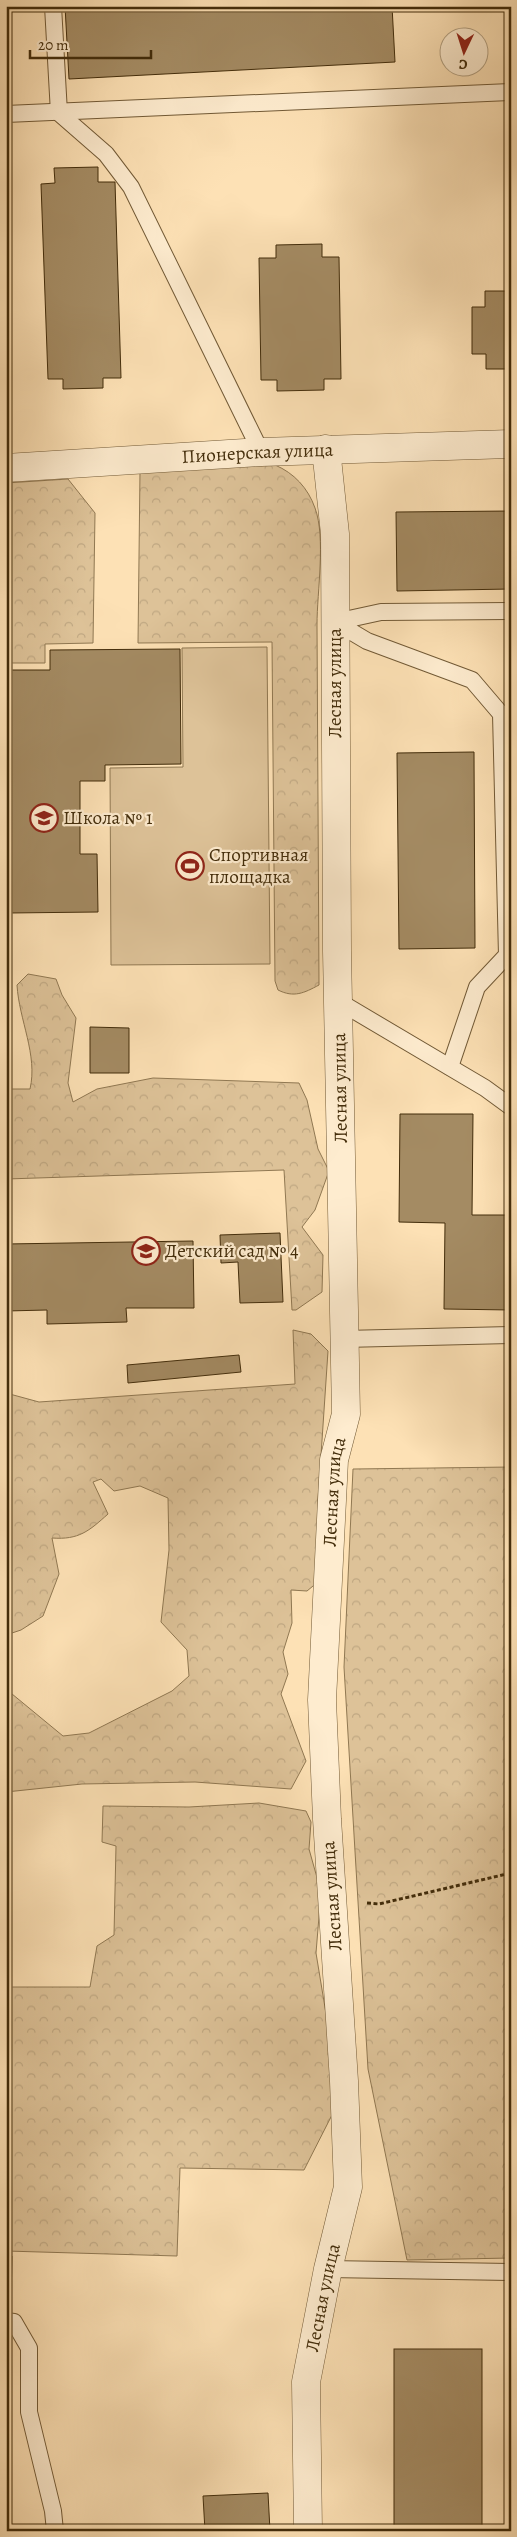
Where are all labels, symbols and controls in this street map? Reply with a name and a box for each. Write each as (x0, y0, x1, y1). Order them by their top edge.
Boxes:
scale bar (30, 28, 151, 60)
north arrow (440, 28, 490, 78)
text: 20 m (38, 35, 69, 55)
text: С (458, 55, 468, 74)
street label: Пионерская улица (181, 437, 334, 470)
street label: Лесная улица (322, 628, 348, 738)
school or university icon: Школа № 1 (29, 803, 59, 833)
place label: Школа № 1 (63, 805, 153, 831)
place label: Спортивная площадка (209, 842, 309, 890)
sports icon: Спортивная площадка (175, 851, 205, 881)
street label: Лесная улица (326, 1032, 354, 1143)
school or university icon: Детский сад № 4 (131, 1236, 161, 1266)
place label: Детский сад № 4 (165, 1238, 299, 1264)
street label: Лесная улица (317, 1434, 353, 1547)
street label: Лесная улица (315, 1840, 349, 1952)
street label: Лесная улица (299, 2240, 347, 2354)

